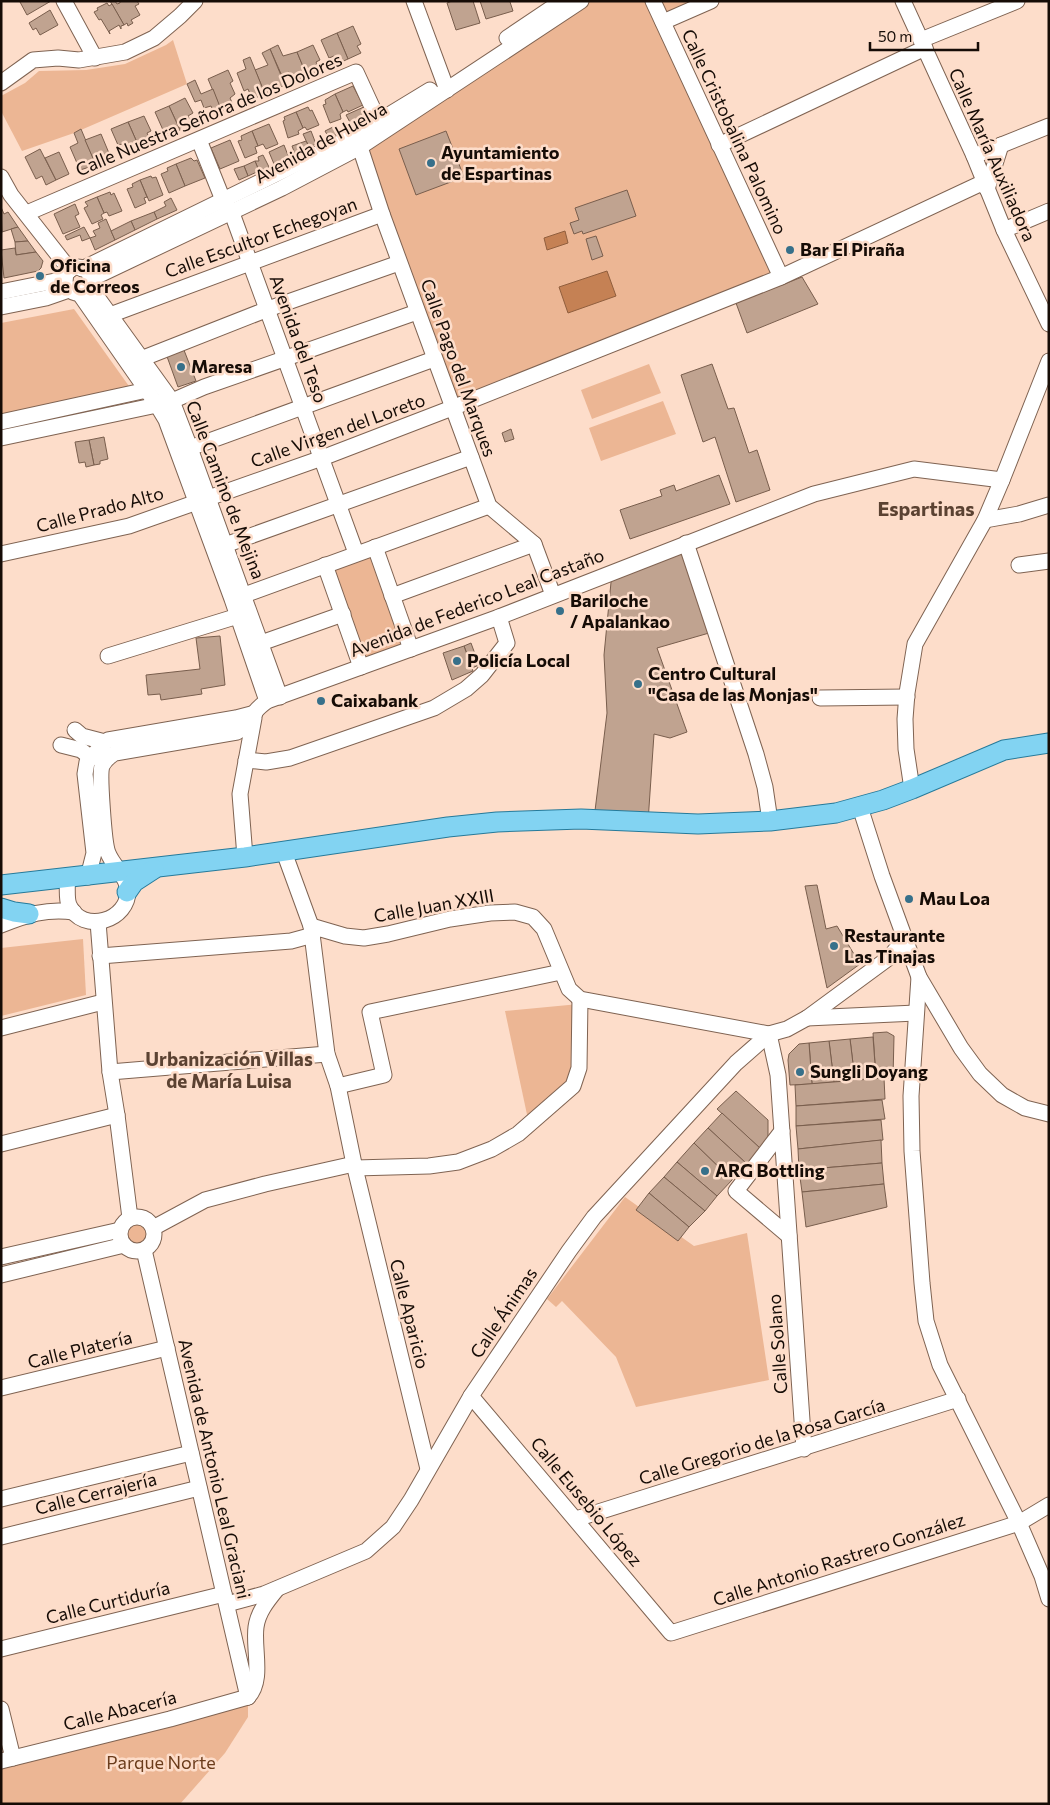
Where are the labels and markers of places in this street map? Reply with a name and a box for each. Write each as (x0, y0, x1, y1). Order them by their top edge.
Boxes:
place label: Ayuntamiento de Espartinas (441, 141, 560, 184)
marker: Ayuntamiento de Espartinas (425, 157, 437, 169)
place label: Bar El Piraña (800, 238, 905, 260)
marker: Bar El Piraña (784, 244, 796, 256)
place label: Oficina de Correos (50, 254, 140, 297)
marker: Oficina de Correos (34, 270, 46, 282)
place label: Maresa (191, 355, 252, 377)
marker: Maresa (175, 361, 187, 373)
place label: Bariloche / Apalankao (570, 589, 670, 632)
marker: Bariloche / Apalankao (554, 605, 566, 617)
place label: Policía Local (467, 649, 570, 671)
marker: Policía Local (451, 655, 463, 667)
place label: Centro Cultural "Casa de las Monjas" (648, 662, 818, 705)
marker: Centro Cultural "Casa de las Monjas" (632, 678, 644, 690)
place label: Caixabank (331, 689, 419, 711)
marker: Caixabank (315, 695, 327, 707)
place label: Mau Loa (919, 887, 990, 909)
marker: Mau Loa (903, 893, 915, 905)
place label: Restaurante Las Tinajas (844, 924, 945, 967)
marker: Restaurante Las Tinajas (828, 940, 840, 952)
place label: Sungli Doyang (810, 1060, 928, 1082)
marker: Sungli Doyang (794, 1066, 806, 1078)
place label: ARG Bottling (715, 1159, 825, 1181)
marker: ARG Bottling (699, 1165, 711, 1177)

